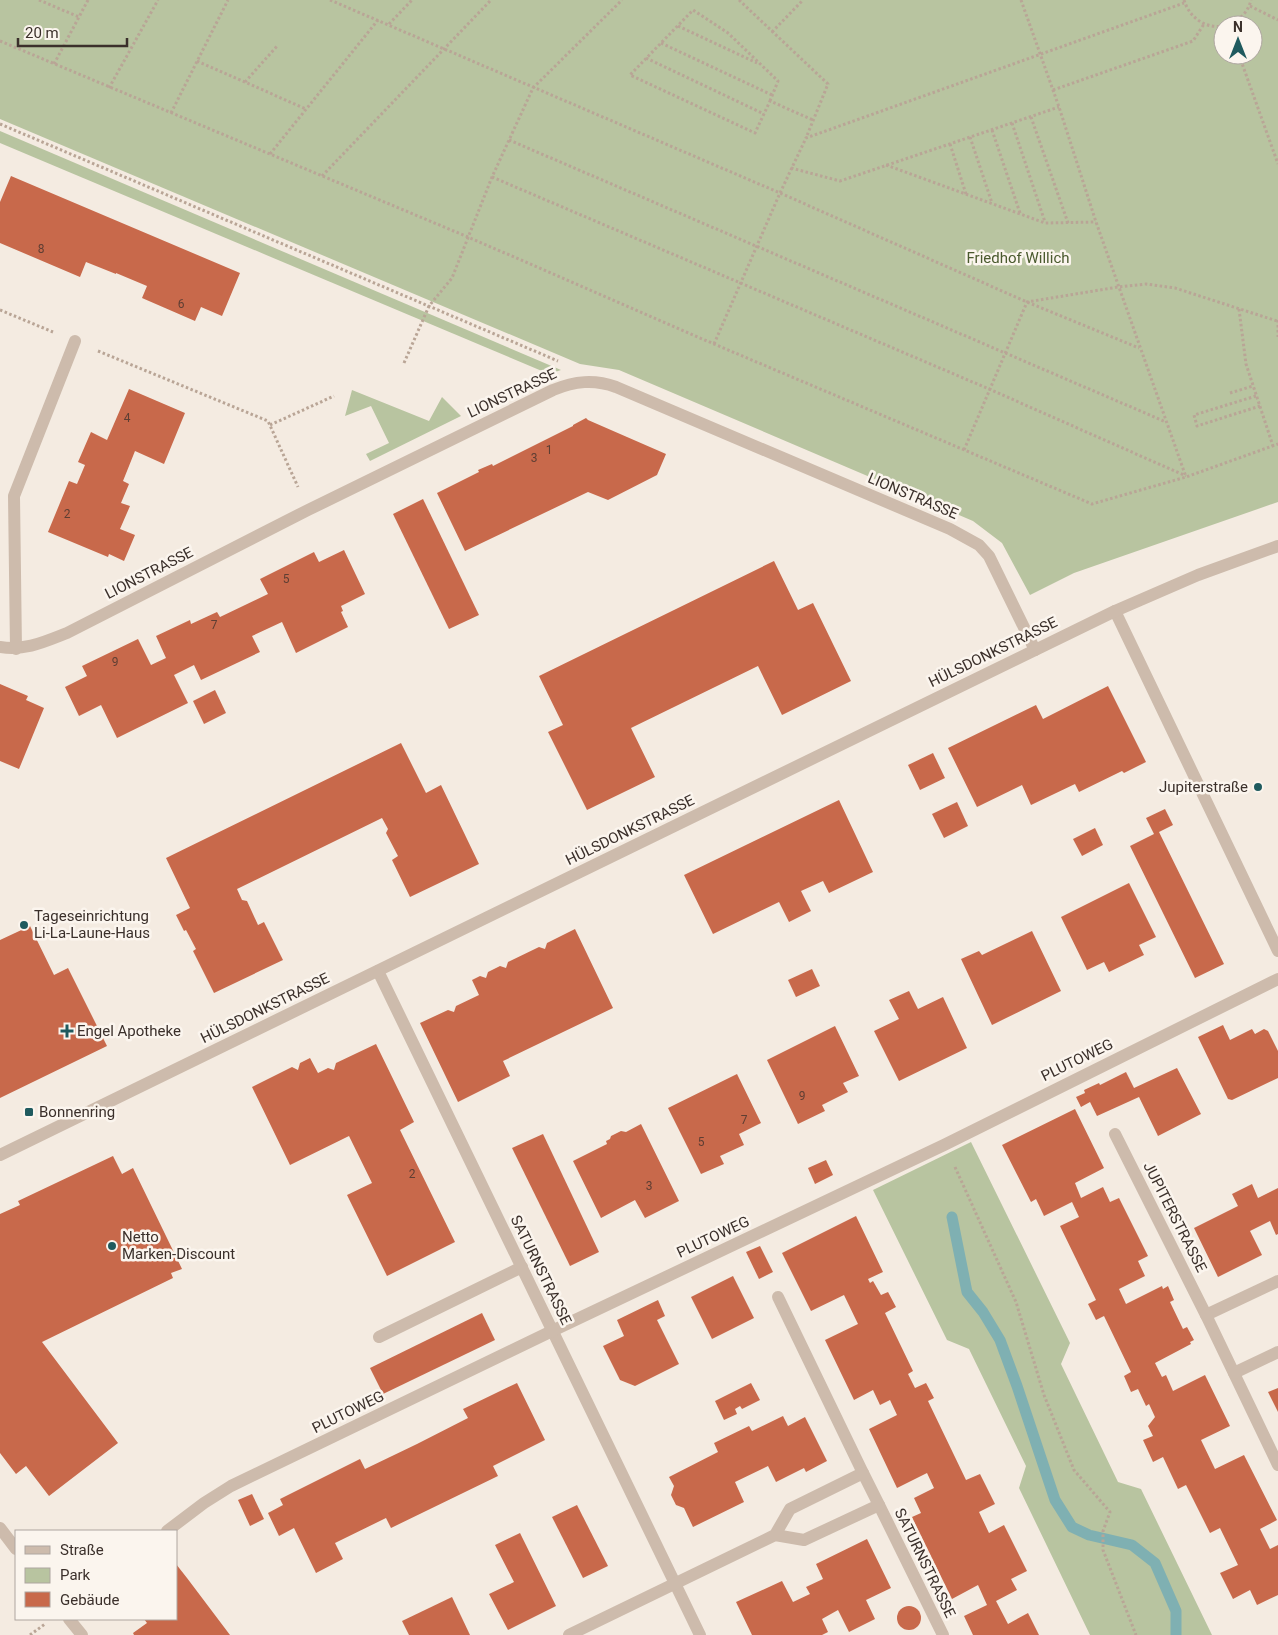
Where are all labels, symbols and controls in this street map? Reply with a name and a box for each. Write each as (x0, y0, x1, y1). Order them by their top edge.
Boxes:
scale bar (18, 15, 126, 47)
north arrow (1213, 15, 1263, 65)
text: N (1233, 19, 1243, 35)
text: 20 m (25, 24, 59, 42)
house number: 8 (38, 242, 45, 256)
park label: Friedhof Willich (966, 249, 1070, 267)
house number: 6 (178, 297, 185, 311)
street label: LIONSTRASSE (465, 364, 560, 422)
house number: 4 (124, 411, 131, 425)
house number: 1 (546, 443, 552, 457)
house number: 3 (531, 451, 537, 465)
street label: LIONSTRASSE (865, 469, 961, 523)
house number: 2 (64, 507, 71, 521)
street label: LIONSTRASSE (102, 543, 196, 603)
house number: 5 (283, 572, 290, 586)
street label: HÜLSDONKSTRASSE (926, 613, 1061, 691)
house number: 7 (211, 618, 218, 632)
house number: 9 (112, 655, 118, 669)
place label: Jupiterstraße (1159, 778, 1248, 796)
marker: Jupiterstraße (1252, 781, 1264, 793)
street label: HÜLSDONKSTRASSE (563, 791, 698, 869)
place label: Tageseinrichtung Li-La-Laune-Haus (34, 907, 150, 942)
marker: Tageseinrichtung Li-La-Laune-Haus (18, 919, 30, 931)
street label: HÜLSDONKSTRASSE (198, 969, 333, 1047)
place label: Engel Apotheke (77, 1022, 181, 1040)
marker: Engel Apotheke (61, 1025, 73, 1037)
street label: PLUTOWEG (1038, 1035, 1116, 1085)
house number: 9 (799, 1089, 805, 1103)
place label: Bonnenring (39, 1103, 115, 1121)
marker: Bonnenring (23, 1106, 35, 1118)
house number: 7 (741, 1113, 748, 1127)
house number: 5 (698, 1135, 705, 1149)
street label: JUPITERSTRASSE (1139, 1159, 1211, 1276)
house number: 2 (409, 1167, 416, 1181)
house number: 3 (646, 1179, 652, 1193)
street label: SATURNSTRASSE (507, 1212, 576, 1328)
street label: PLUTOWEG (674, 1212, 752, 1262)
place label: Netto Marken-Discount (122, 1228, 235, 1263)
marker: Netto Marken-Discount (106, 1240, 118, 1252)
street label: PLUTOWEG (309, 1387, 387, 1437)
street label: SATURNSTRASSE (891, 1505, 960, 1621)
legend (15, 1530, 178, 1620)
text: Straße (60, 1541, 104, 1559)
text: Park (60, 1566, 91, 1584)
text: Gebäude (60, 1591, 119, 1609)

